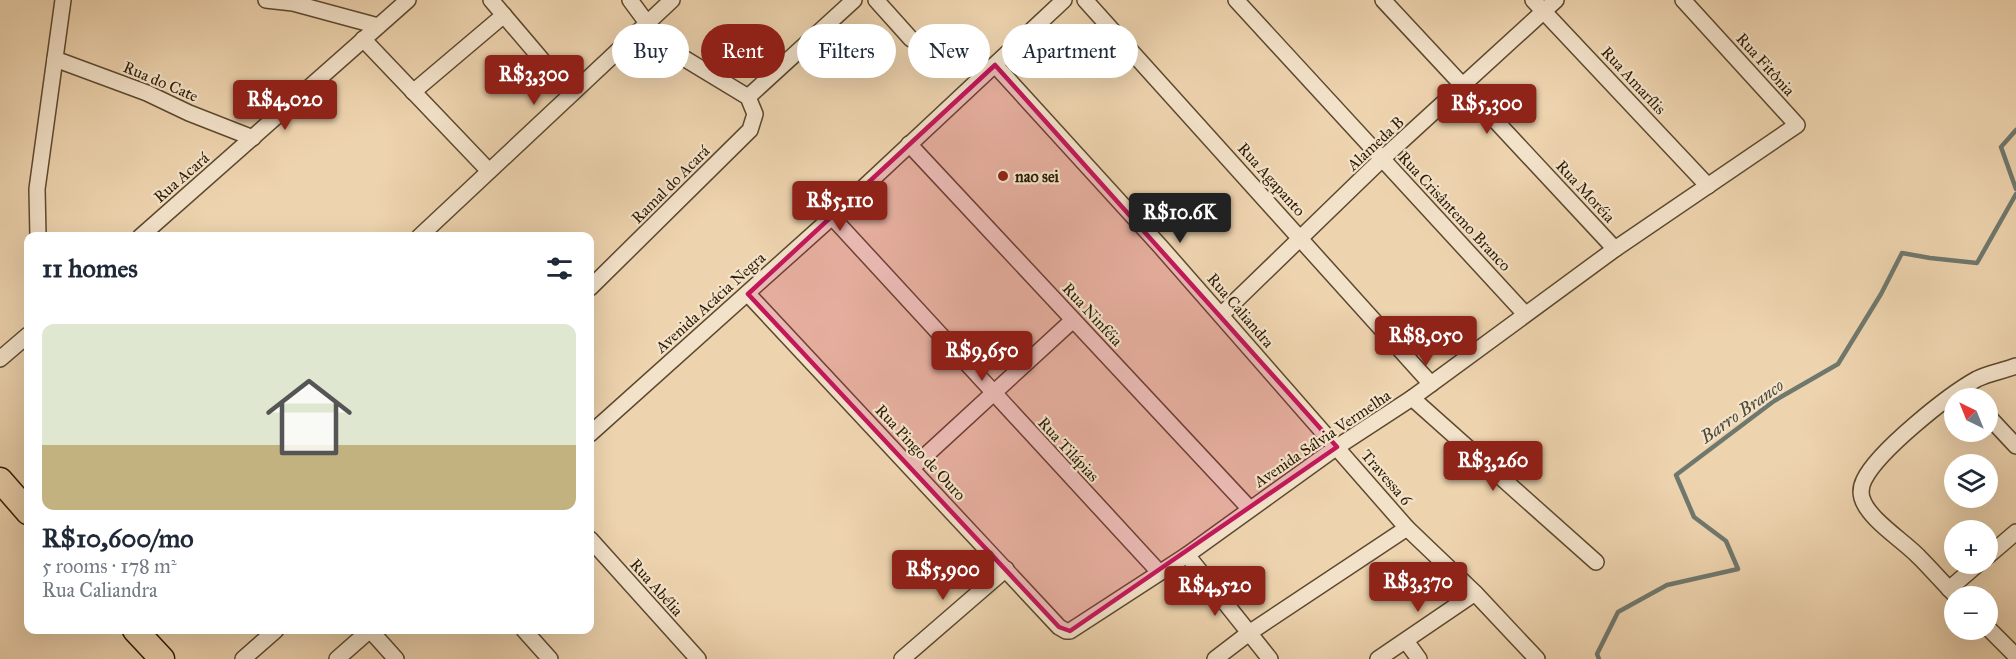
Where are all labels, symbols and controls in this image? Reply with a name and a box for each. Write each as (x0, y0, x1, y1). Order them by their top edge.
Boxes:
chip: Buy (612, 24, 689, 78)
chip: Rent (701, 24, 785, 78)
chip: Filters (797, 24, 896, 78)
chip: New (908, 24, 990, 78)
chip: Apartment (1002, 24, 1138, 78)
street label: Rua Fitônia (1732, 29, 1799, 100)
street label: Rua Amarílis (1597, 42, 1670, 118)
pin: R$3,300 (479, 55, 589, 106)
street label: Rua do Cate (121, 57, 201, 106)
text: R$3,300 (499, 62, 569, 86)
pin: R$4,020 (230, 80, 340, 131)
pin: R$5,300 (1432, 84, 1542, 135)
text: R$4,020 (247, 87, 323, 111)
text: R$5,300 (1451, 91, 1523, 115)
street label: Alameda B (1342, 112, 1408, 175)
street label: Rua Agapanto (1233, 139, 1309, 221)
street label: Ramal do Acará (627, 141, 714, 227)
street label: Rua Acará (150, 148, 213, 206)
street label: Rua Crisântemo Branco (1394, 148, 1515, 275)
street label: Rua Moréia (1552, 156, 1619, 227)
place label: nao sei (1015, 167, 1060, 186)
marker: nao sei (996, 169, 1010, 183)
pin: R$5,110 (785, 181, 895, 232)
text: R$5,110 (806, 188, 874, 212)
pin: R$10.6K (1125, 193, 1235, 244)
text: R$10.6K (1143, 200, 1217, 224)
street label: Avenida Acácia Negra (651, 248, 770, 358)
text: 11 homes (42, 252, 138, 284)
icon: filters (543, 252, 576, 285)
street label: Rua Caliandra (1203, 269, 1278, 352)
street label: Rua Ninféia (1059, 279, 1127, 350)
pin: R$8,050 (1371, 316, 1481, 367)
text: R$8,050 (1389, 323, 1463, 347)
pin: R$9,650 (927, 331, 1037, 382)
text: R$9,650 (945, 338, 1019, 362)
icon: home (255, 363, 363, 471)
water label: Barro Branco (1695, 374, 1788, 448)
street label: Avenida Sálvia Vermelha (1250, 385, 1394, 492)
north arrow (1944, 388, 1998, 442)
map controls (1944, 388, 1998, 640)
street label: Rua Pingo de Ouro (871, 400, 970, 505)
street label: Rua Tilápias (1034, 413, 1103, 486)
pin: R$3,260 (1438, 441, 1548, 492)
street label: Travessa 6 (1357, 446, 1416, 510)
text: R$3,260 (1458, 448, 1529, 472)
button: layers (1944, 454, 1998, 508)
button: + (1944, 520, 1998, 574)
text: R$10,600/mo (42, 522, 194, 554)
pin: R$5,900 (888, 550, 998, 601)
text: 5 rooms · 178 m² (42, 554, 177, 578)
street label: Rua Abélia (626, 555, 687, 620)
text: R$5,900 (906, 557, 980, 581)
pin: R$3,370 (1363, 562, 1473, 613)
pin: R$4,520 (1160, 566, 1270, 617)
text: R$3,370 (1383, 569, 1453, 593)
text: R$4,520 (1178, 573, 1252, 597)
text: Rua Caliandra (42, 578, 158, 602)
button: − (1944, 586, 1998, 640)

